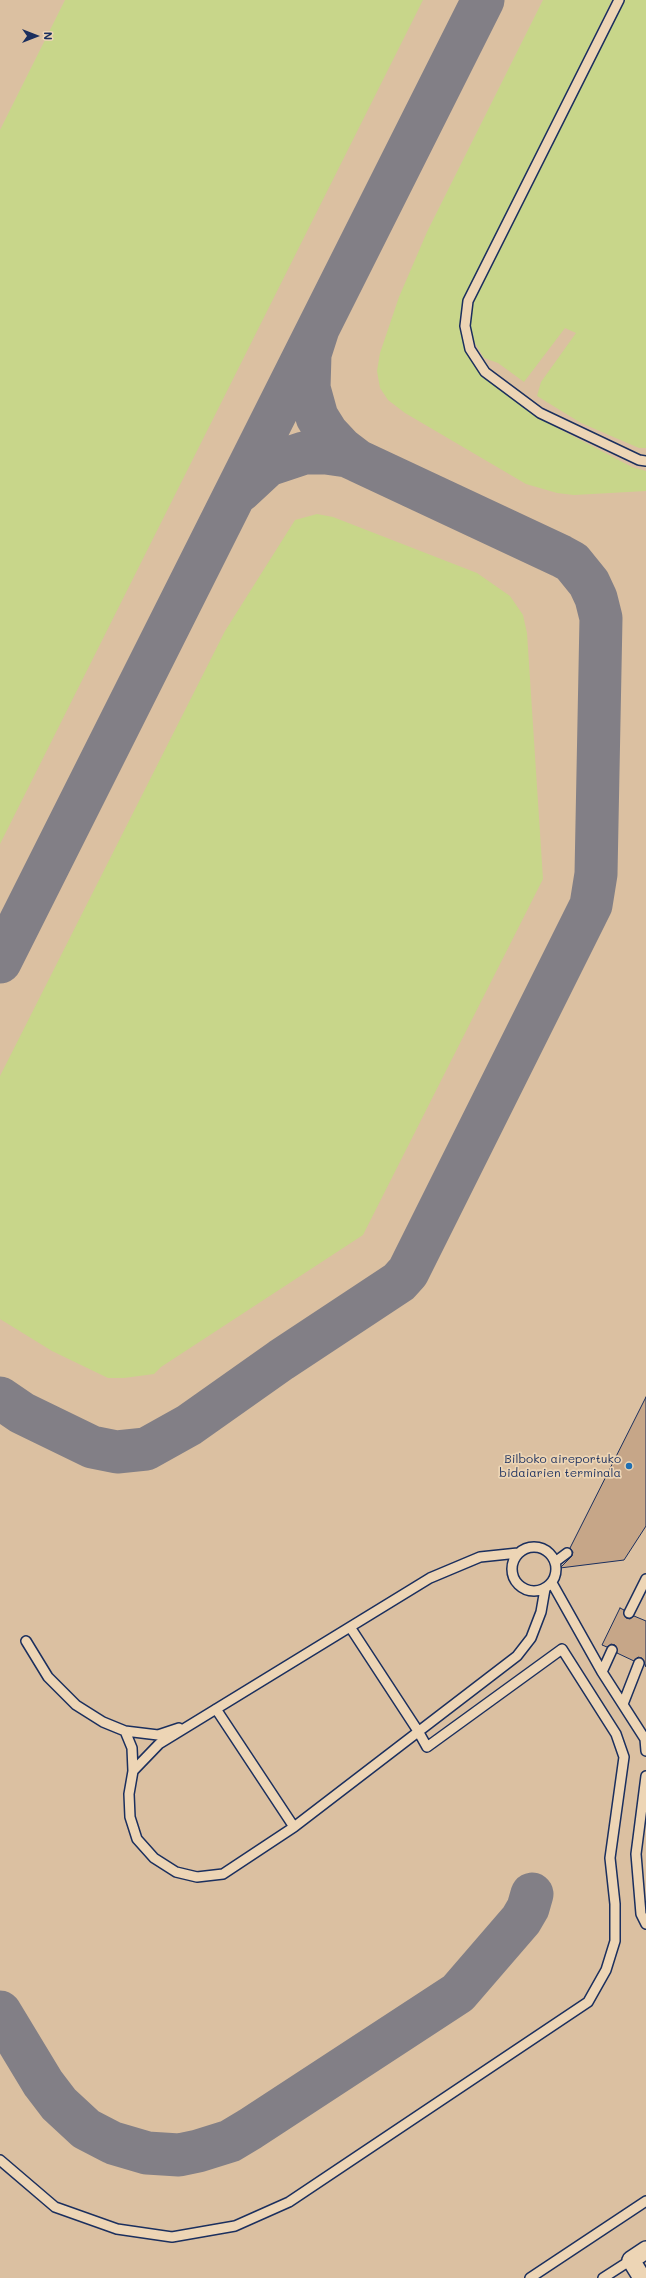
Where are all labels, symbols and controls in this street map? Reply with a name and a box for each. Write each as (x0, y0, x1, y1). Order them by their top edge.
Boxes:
north arrow (16, 16, 56, 56)
text: N (41, 32, 56, 40)
place label: Bilboko aireportuko bidaiarien terminala (499, 1452, 621, 1480)
marker: Bilboko aireportuko bidaiarien terminala (624, 1461, 634, 1471)

